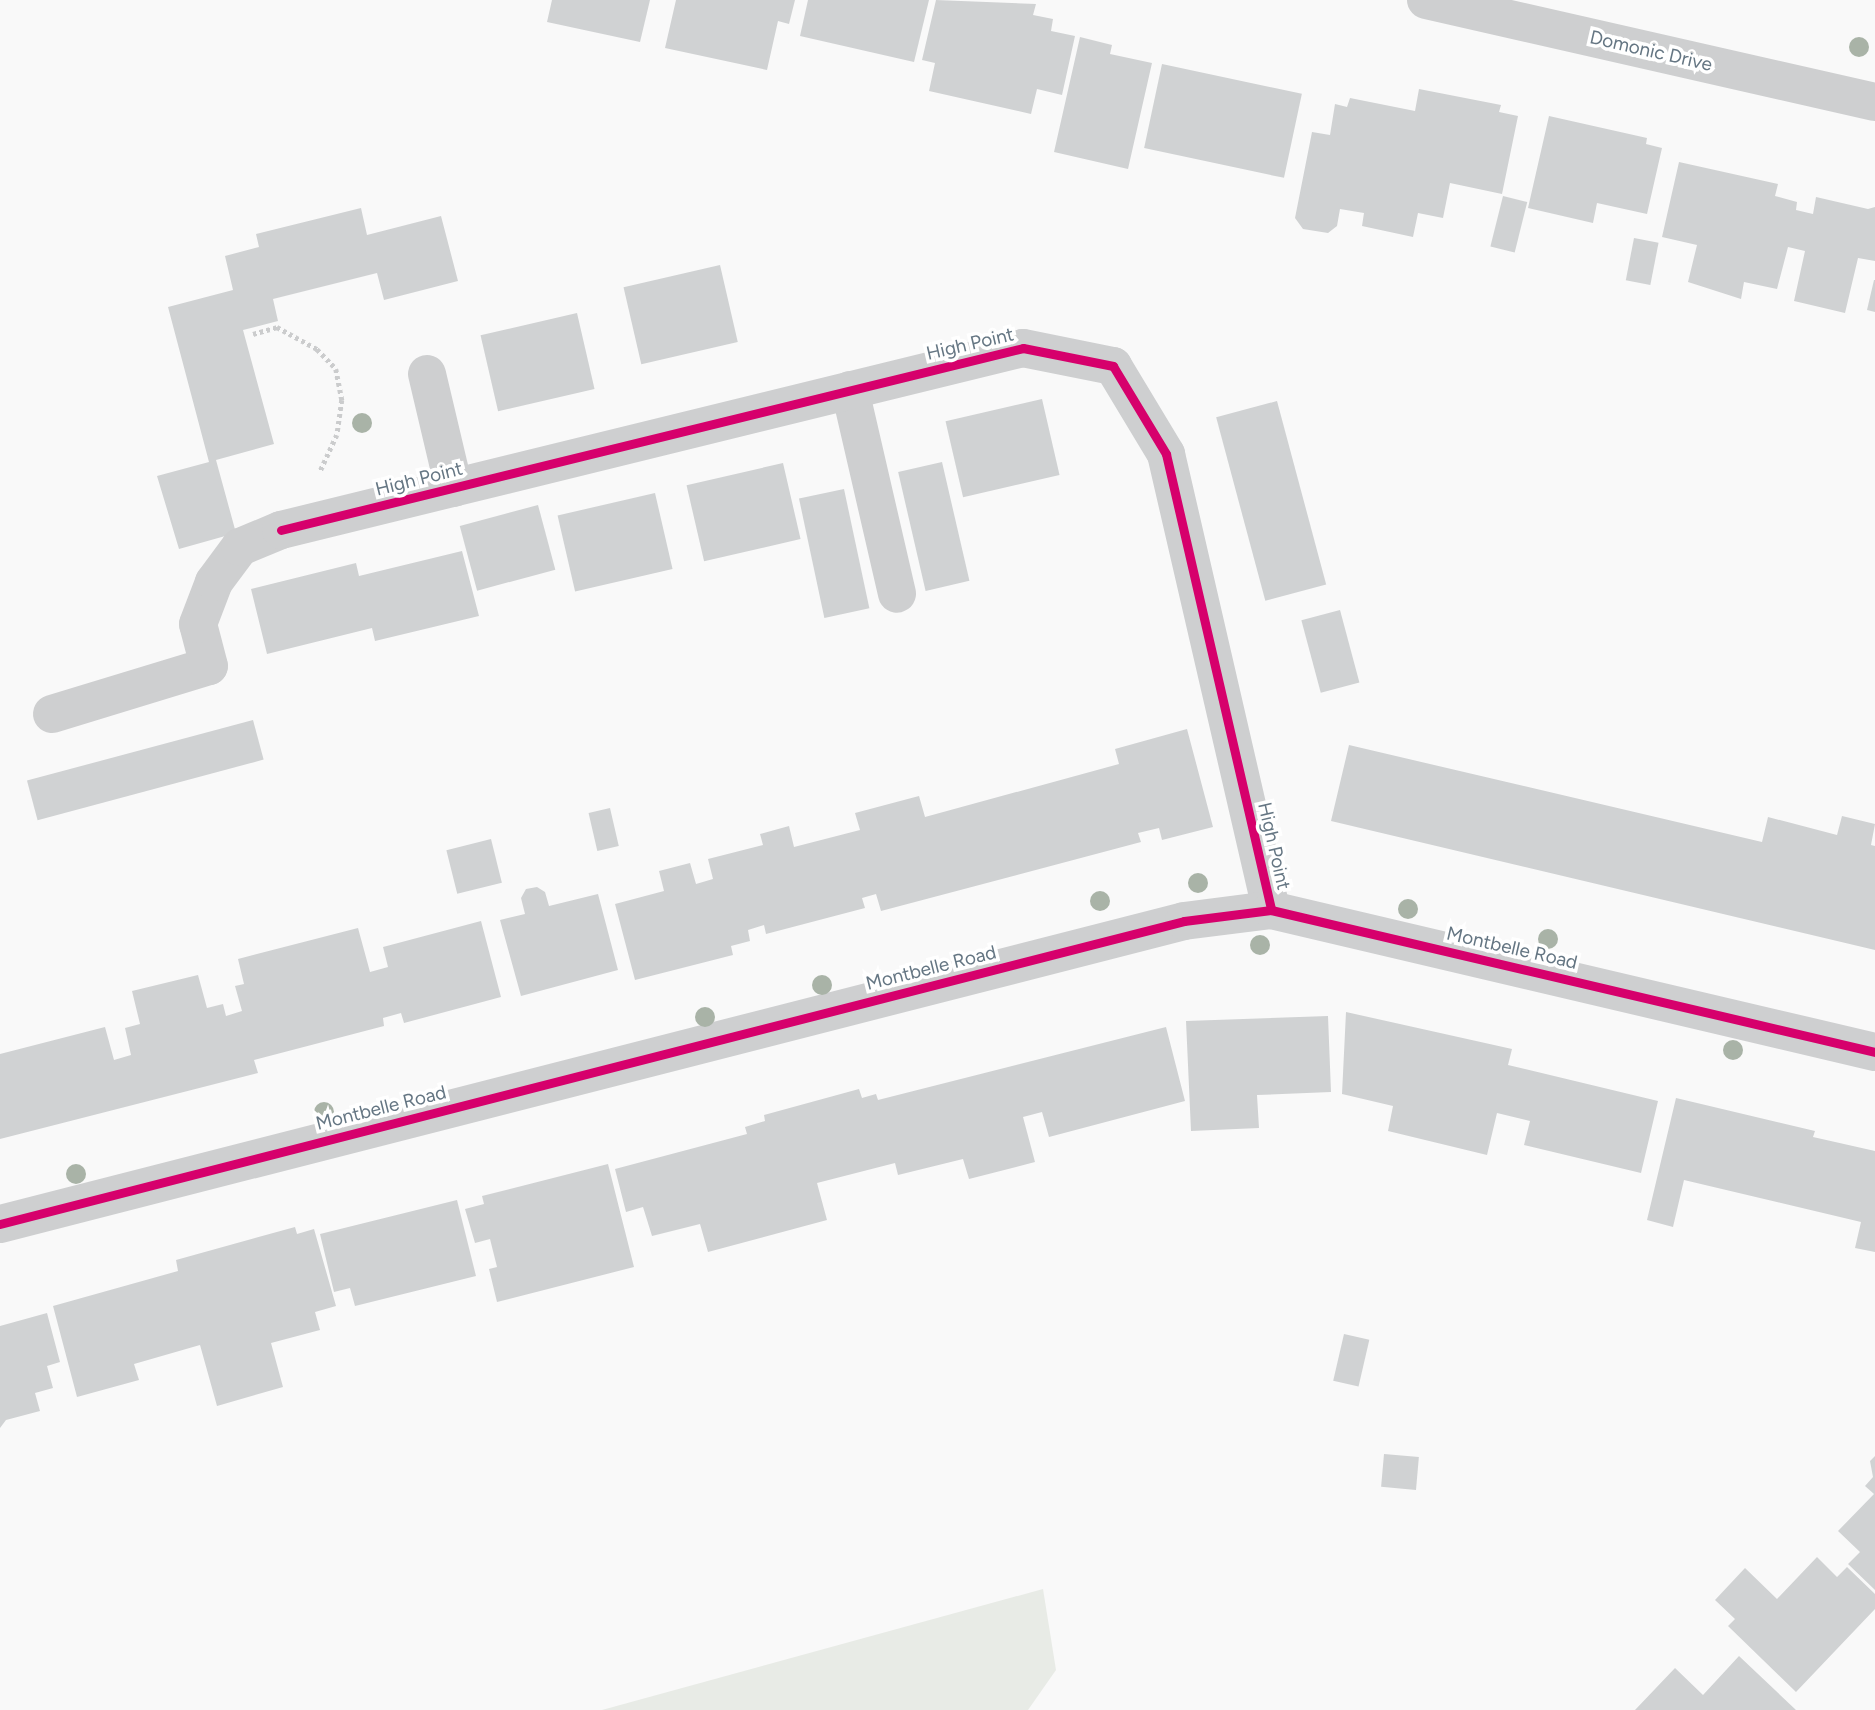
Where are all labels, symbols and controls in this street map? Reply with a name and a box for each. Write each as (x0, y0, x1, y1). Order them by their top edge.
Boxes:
street label: Domonic Drive (1587, 26, 1715, 76)
street label: High Point (924, 323, 1016, 365)
street label: High Point (373, 457, 465, 501)
street label: High Point (1253, 800, 1295, 892)
street label: Montbelle Road (1444, 922, 1580, 974)
street label: Montbelle Road (863, 941, 999, 995)
street label: Montbelle Road (313, 1081, 449, 1135)

